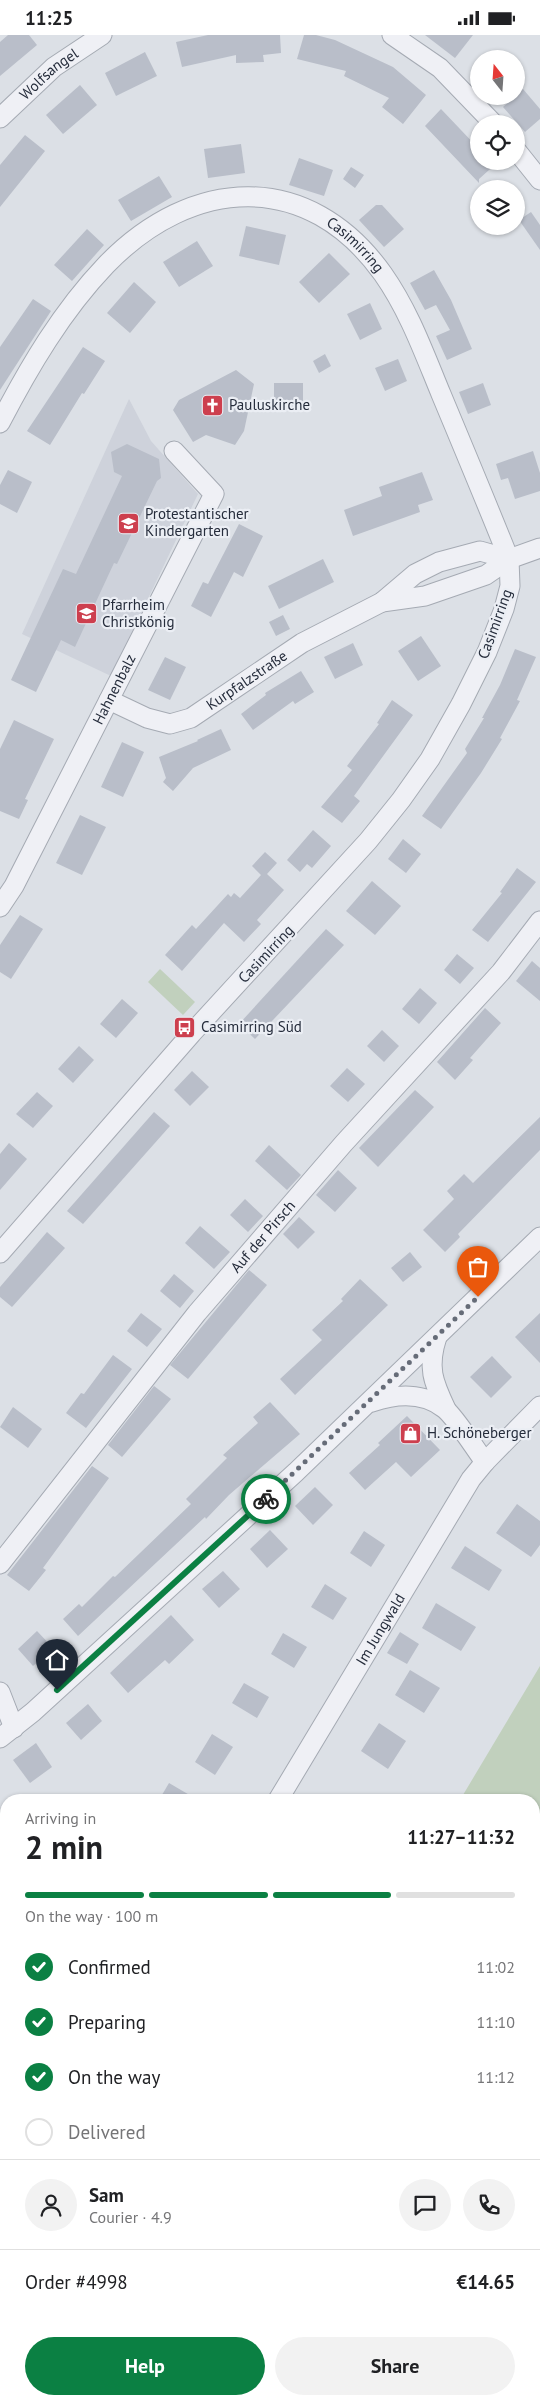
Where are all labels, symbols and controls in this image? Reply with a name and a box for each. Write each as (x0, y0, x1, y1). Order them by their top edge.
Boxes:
text: 11:25 (25, 6, 73, 30)
street label: Wolfsangel (15, 43, 82, 104)
north arrow (470, 50, 525, 105)
map controls (470, 50, 525, 235)
button: locate (470, 115, 525, 170)
button: layers (470, 180, 525, 235)
street label: Casimirring (323, 212, 389, 276)
church icon: Pauluskirche (201, 393, 225, 417)
place label: Pauluskirche (229, 395, 310, 414)
place label: Protestantischer Kindergarten (145, 504, 249, 540)
school or university icon: Protestantischer Kindergarten (117, 511, 141, 535)
street label: Casimirring (473, 586, 516, 661)
place label: Pfarrheim Christkönig (102, 595, 175, 631)
school or university icon: Pfarrheim Christkönig (74, 602, 98, 626)
street label: Kurpfalzstraße (202, 646, 291, 714)
street label: Hahnenbalz (88, 651, 140, 728)
street label: Casimirring (234, 921, 297, 987)
bus stop icon: Casimirring Süd (173, 1015, 197, 1039)
place label: Casimirring Süd (201, 1017, 302, 1036)
street label: Auf der Pirsch (226, 1196, 299, 1276)
pin (457, 1246, 499, 1297)
icon: bag (464, 1253, 492, 1281)
shop icon: H. Schöneberger (399, 1421, 423, 1445)
place label: H. Schöneberger (427, 1423, 532, 1442)
courier (241, 1474, 291, 1524)
icon: bike (252, 1485, 280, 1513)
street label: Im Jungwald (351, 1590, 409, 1668)
pin (36, 1639, 78, 1690)
icon: home (43, 1646, 71, 1674)
text: Arriving in (25, 1808, 96, 1828)
text: 11:27–11:32 (407, 1825, 515, 1849)
text: 2 min (25, 1826, 103, 1868)
text: On the way · 100 m (25, 1906, 158, 1926)
icon: check (25, 1953, 53, 1981)
text: Confirmed (68, 1955, 151, 1979)
text: 11:02 (477, 1957, 515, 1977)
icon: check (25, 2008, 53, 2036)
text: Preparing (68, 2010, 146, 2034)
text: 11:10 (477, 2012, 515, 2032)
icon: check (25, 2063, 53, 2091)
text: On the way (68, 2065, 160, 2089)
text: 11:12 (477, 2067, 515, 2087)
text: Delivered (68, 2120, 146, 2144)
button: person (25, 2179, 77, 2231)
button: chat (399, 2179, 451, 2231)
button: phone (463, 2179, 515, 2231)
text: Sam (89, 2183, 124, 2207)
text: Courier · 4.9 (89, 2207, 172, 2227)
text: Order #4998 (25, 2270, 128, 2294)
text: €14.65 (456, 2270, 515, 2294)
button: Help (25, 2337, 265, 2395)
button: Share (275, 2337, 515, 2395)

